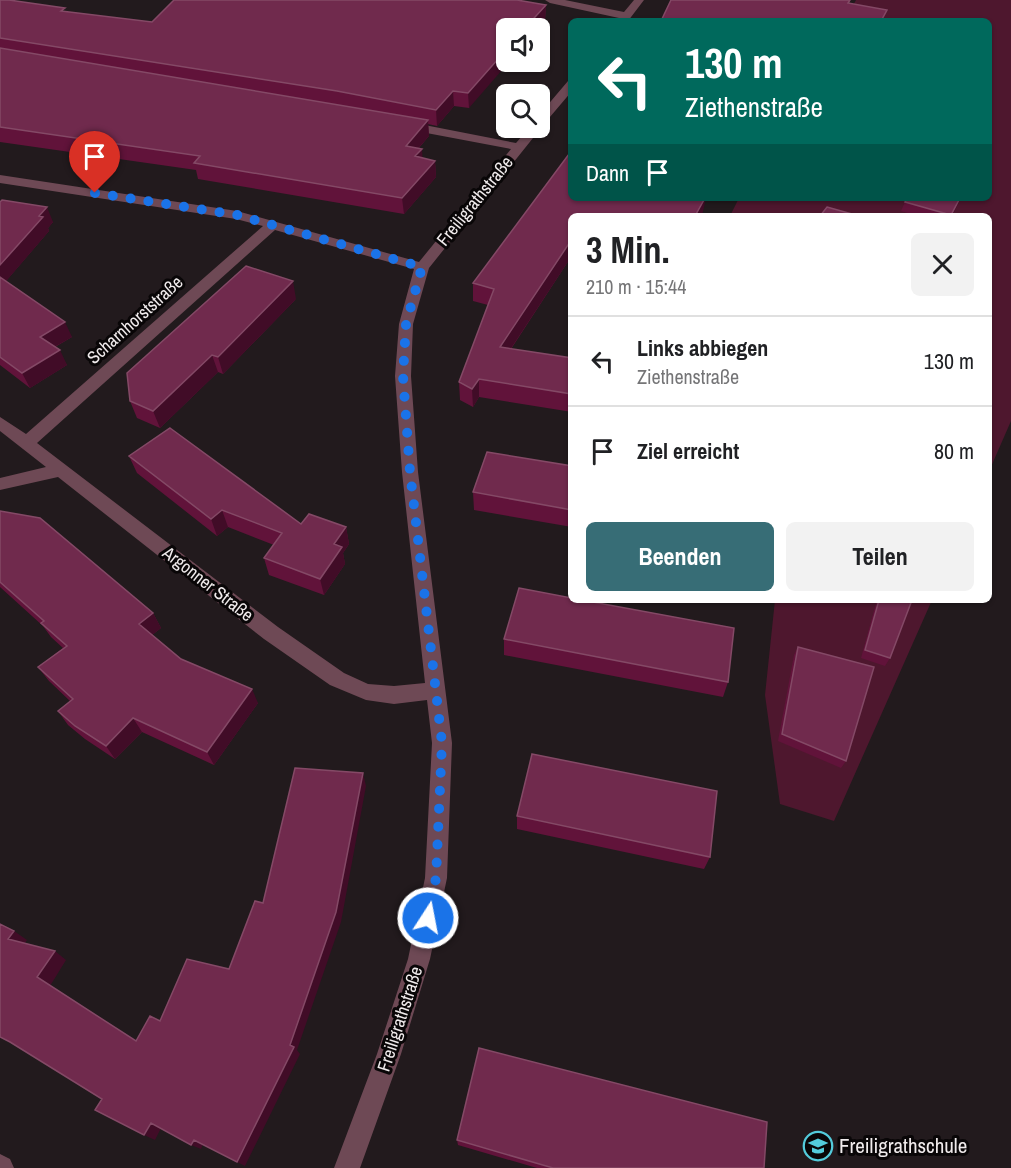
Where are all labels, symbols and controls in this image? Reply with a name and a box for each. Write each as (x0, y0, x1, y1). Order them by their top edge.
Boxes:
map controls (496, 18, 550, 138)
button: sound (496, 18, 550, 72)
text: 130 m (685, 35, 783, 91)
icon: left (586, 42, 664, 120)
button: search (496, 84, 550, 138)
text: Ziethenstraße (685, 89, 823, 125)
pin (69, 131, 120, 193)
icon: arrive (78, 140, 111, 173)
street label: Freiligrathstraße (431, 150, 519, 251)
icon: arrive (641, 156, 674, 189)
text: Dann (586, 158, 629, 188)
text: 3 Min. (586, 226, 670, 274)
button: close (911, 233, 974, 296)
street label: Scharnhorststraße (81, 270, 188, 370)
text: 210 m · 15:44 (586, 273, 686, 300)
text: Links abbiegen (637, 333, 768, 363)
icon: left (586, 345, 619, 378)
text: 130 m (924, 346, 974, 376)
text: Ziethenstraße (637, 363, 739, 390)
icon: arrive (586, 435, 619, 468)
text: Ziel erreicht (637, 436, 739, 466)
text: 80 m (934, 436, 974, 466)
button: Beenden (586, 522, 774, 591)
button: Teilen (786, 522, 974, 591)
street label: Argonner Straße (157, 540, 259, 627)
position arrow (396, 886, 460, 950)
street label: Freiligrathstraße (371, 963, 428, 1075)
school or university icon: Freiligrathschule (802, 1130, 834, 1162)
place label: Freiligrathschule (839, 1131, 967, 1160)

